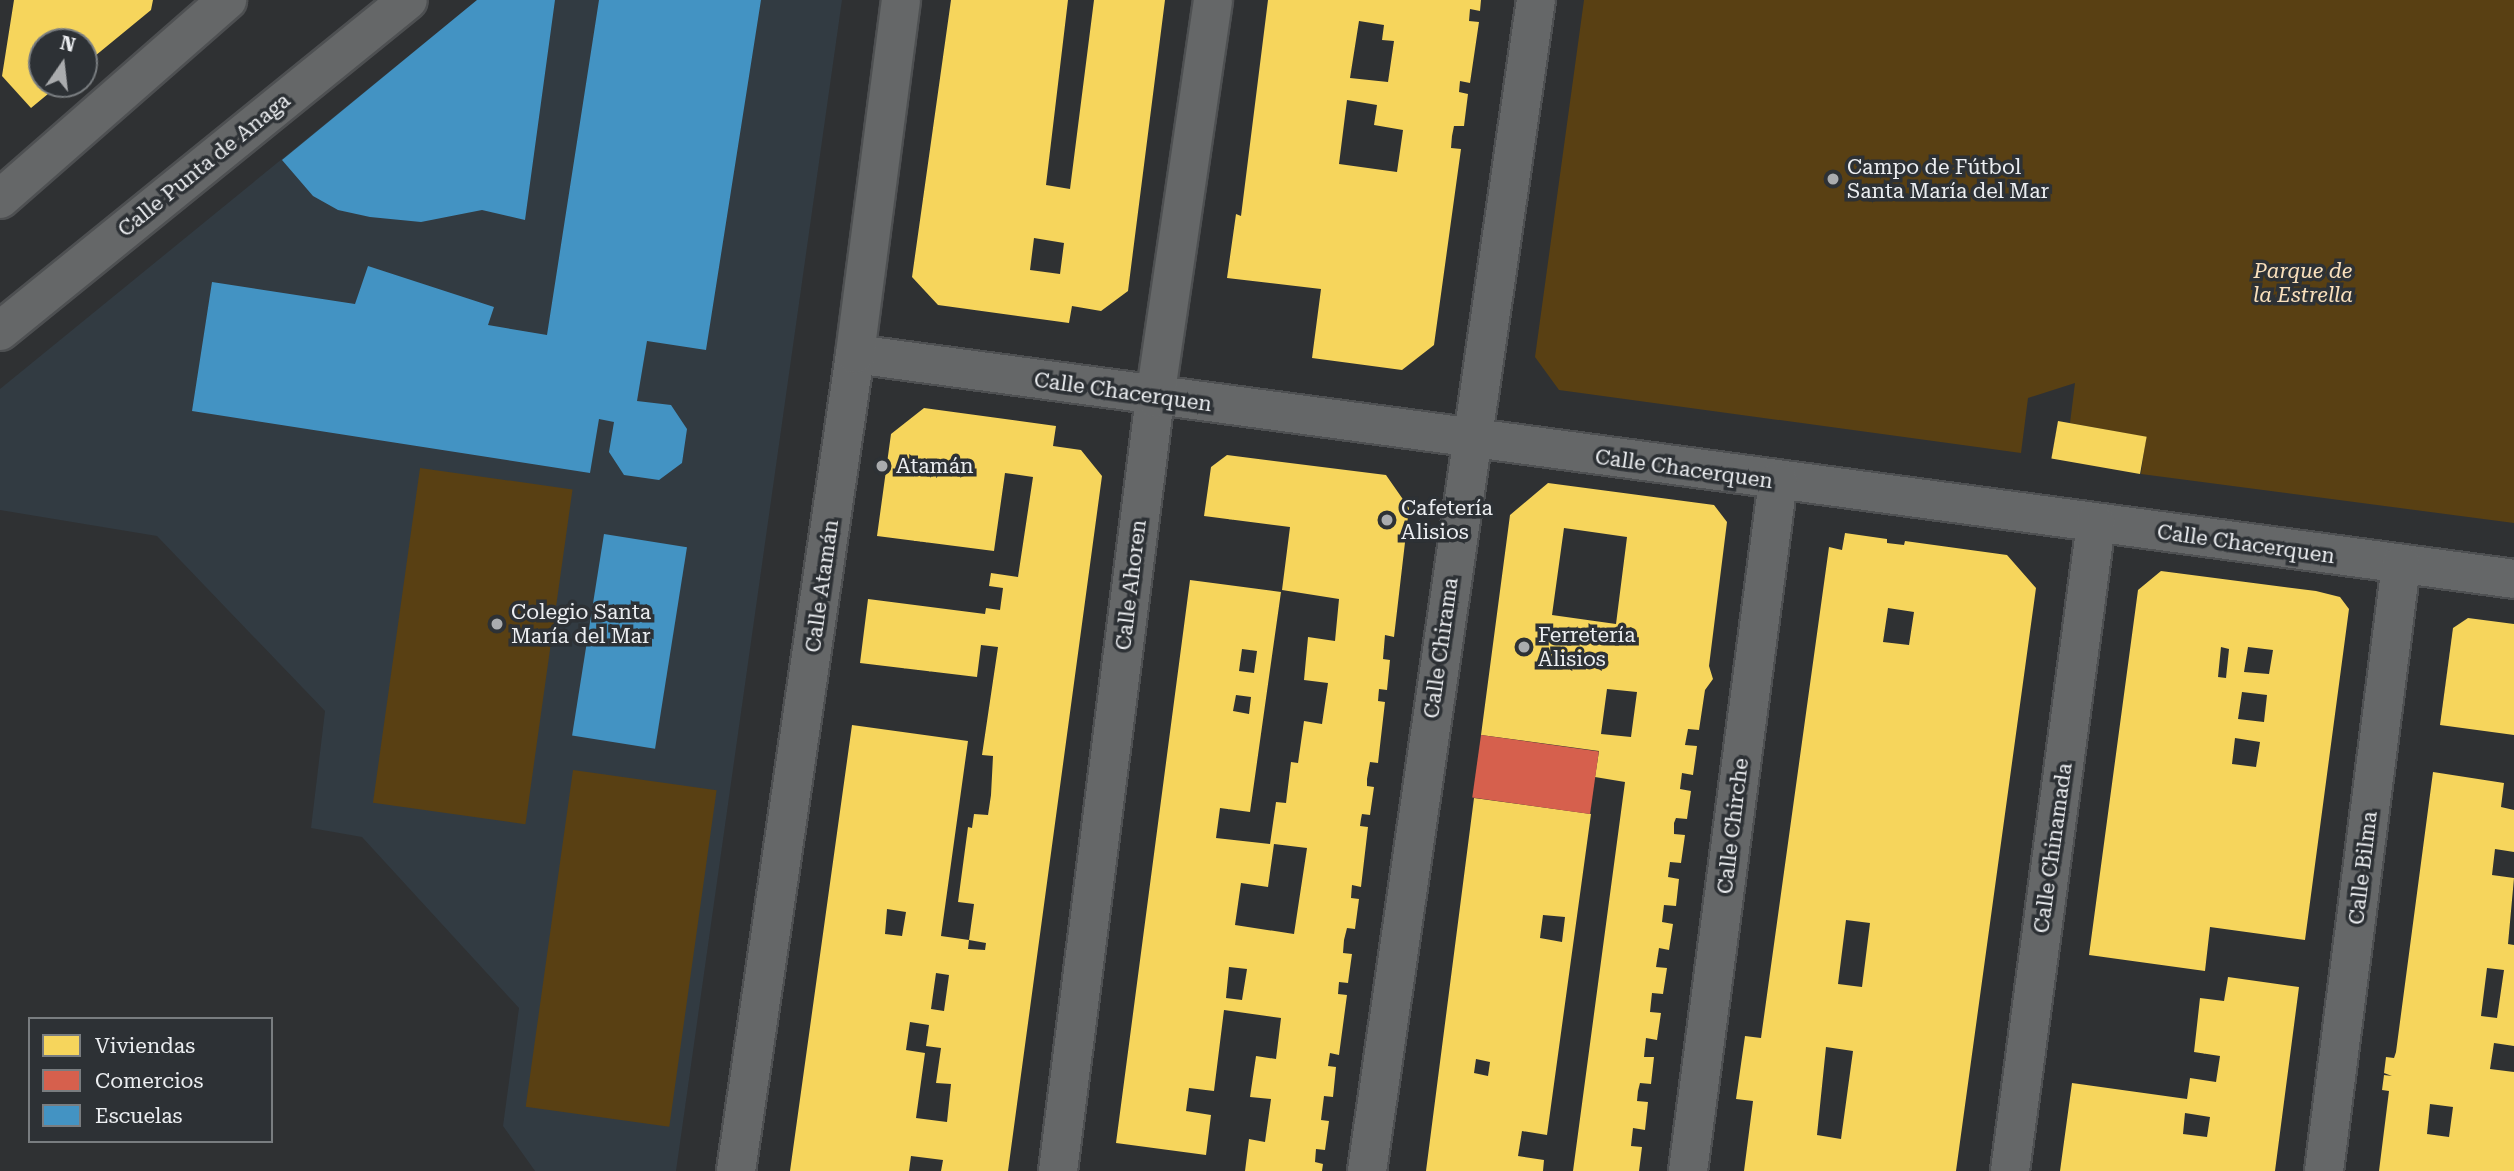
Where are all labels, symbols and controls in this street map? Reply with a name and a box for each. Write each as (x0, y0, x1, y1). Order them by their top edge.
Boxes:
north arrow (28, 28, 98, 98)
text: N (58, 31, 78, 57)
street label: Calle Punta de Anaga (113, 88, 295, 242)
place label: Campo de Fútbol Santa María del Mar (1847, 154, 2049, 204)
marker: Campo de Fútbol Santa María del Mar (1825, 171, 1841, 187)
park label: Parque de la Estrella (2253, 258, 2353, 308)
street label: Calle Chacerquen (1032, 367, 1214, 417)
street label: Calle Chacerquen (1593, 444, 1775, 494)
place label: Atamán (896, 453, 974, 479)
marker: Atamán (874, 458, 890, 474)
place label: Cafetería Alisios (1401, 495, 1493, 545)
marker: Cafetería Alisios (1379, 512, 1395, 528)
street label: Calle Atamán (800, 518, 844, 654)
street label: Calle Ahoren (1110, 518, 1152, 652)
street label: Calle Chacerquen (2155, 519, 2337, 569)
street label: Calle Chirama (1419, 576, 1463, 720)
place label: Colegio Santa María del Mar (511, 599, 651, 649)
marker: Colegio Santa María del Mar (489, 616, 505, 632)
place label: Ferretería Alisios (1538, 622, 1636, 672)
marker: Ferretería Alisios (1516, 639, 1532, 655)
street label: Calle Chirche (1712, 757, 1754, 895)
street label: Calle Chinamada (2029, 761, 2077, 935)
street label: Calle Bilma (2344, 810, 2382, 926)
legend (28, 1017, 273, 1143)
text: Viviendas (95, 1034, 195, 1058)
text: Comercios (95, 1069, 203, 1093)
text: Escuelas (95, 1104, 183, 1128)

